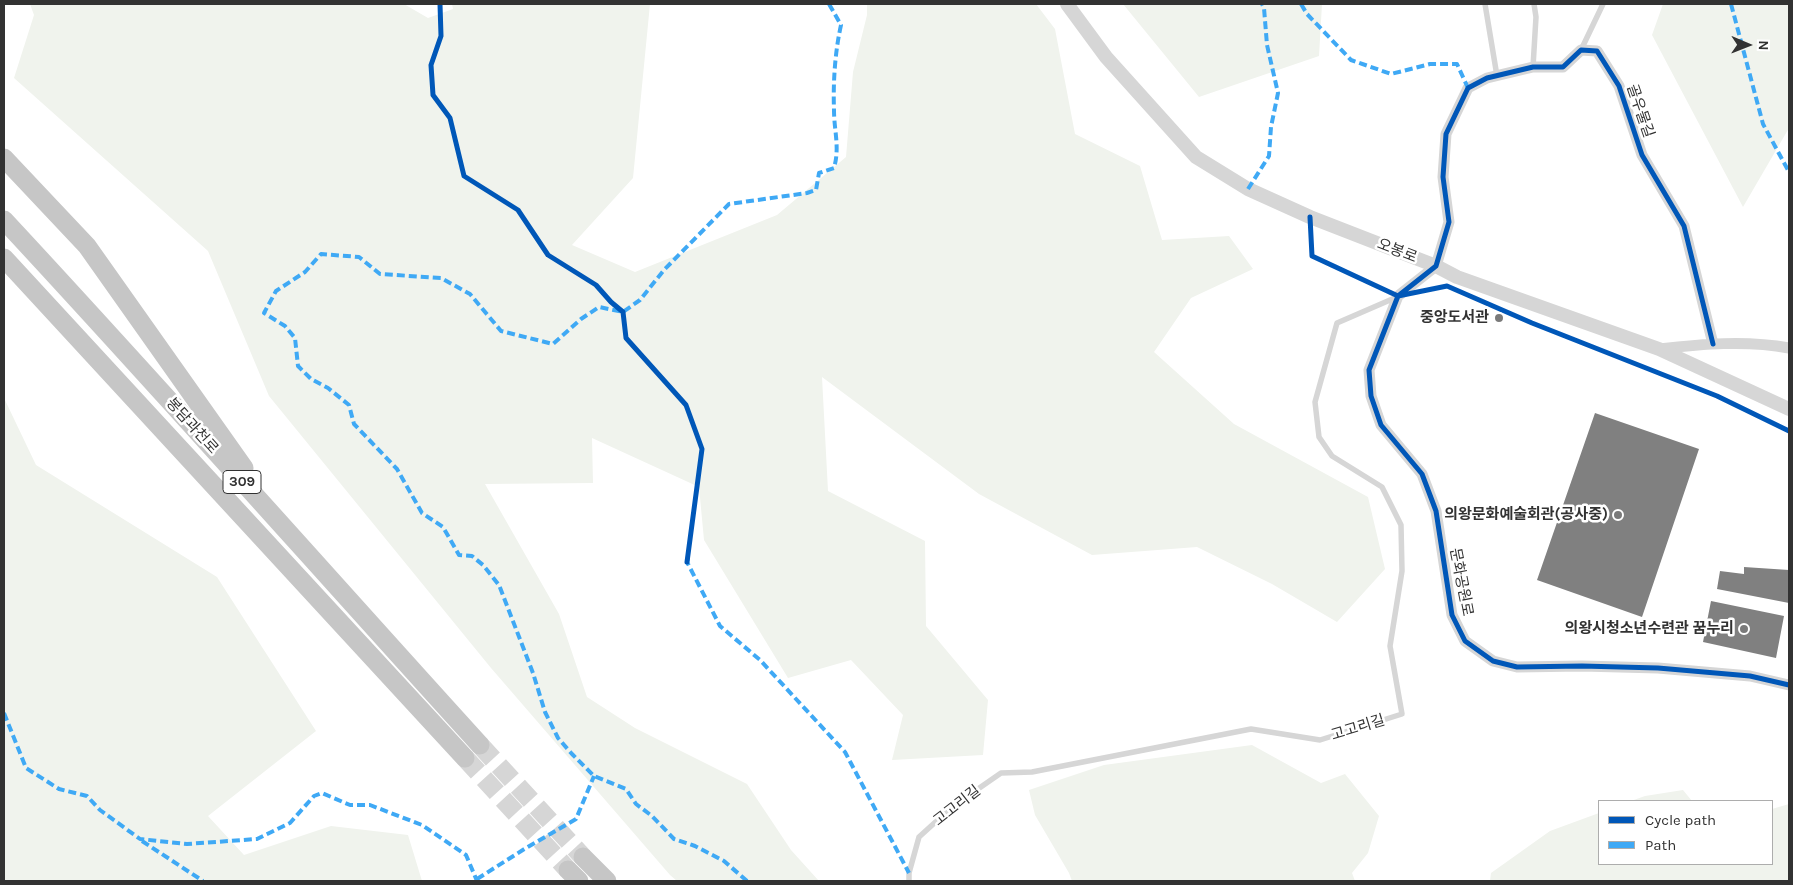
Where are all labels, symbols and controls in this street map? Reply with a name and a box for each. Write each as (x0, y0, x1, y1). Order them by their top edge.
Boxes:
north arrow (1723, 20, 1773, 70)
text: N (1755, 40, 1772, 50)
street label: 골우물길 (1623, 82, 1657, 140)
street label: 오봉로 (1374, 235, 1420, 267)
place label: 중앙도서관 (1420, 309, 1489, 327)
marker: 중앙도서관 (1493, 312, 1505, 324)
street label: 봉담과천로 (162, 394, 222, 458)
road number: 309 (223, 471, 261, 494)
place label: 의왕문화예술회관(공사중) (1444, 506, 1608, 524)
marker: 의왕문화예술회관(공사중) (1612, 509, 1624, 521)
street label: 문화공원로 (1446, 546, 1476, 618)
place label: 의왕시청소년수련관 꿈누리 (1565, 620, 1734, 638)
marker: 의왕시청소년수련관 꿈누리 (1738, 623, 1750, 635)
street label: 고고리길 (1329, 711, 1387, 745)
street label: 고고리길 (930, 782, 984, 830)
legend (1598, 800, 1773, 865)
text: Cycle path (1645, 811, 1716, 829)
text: Path (1645, 836, 1676, 854)

